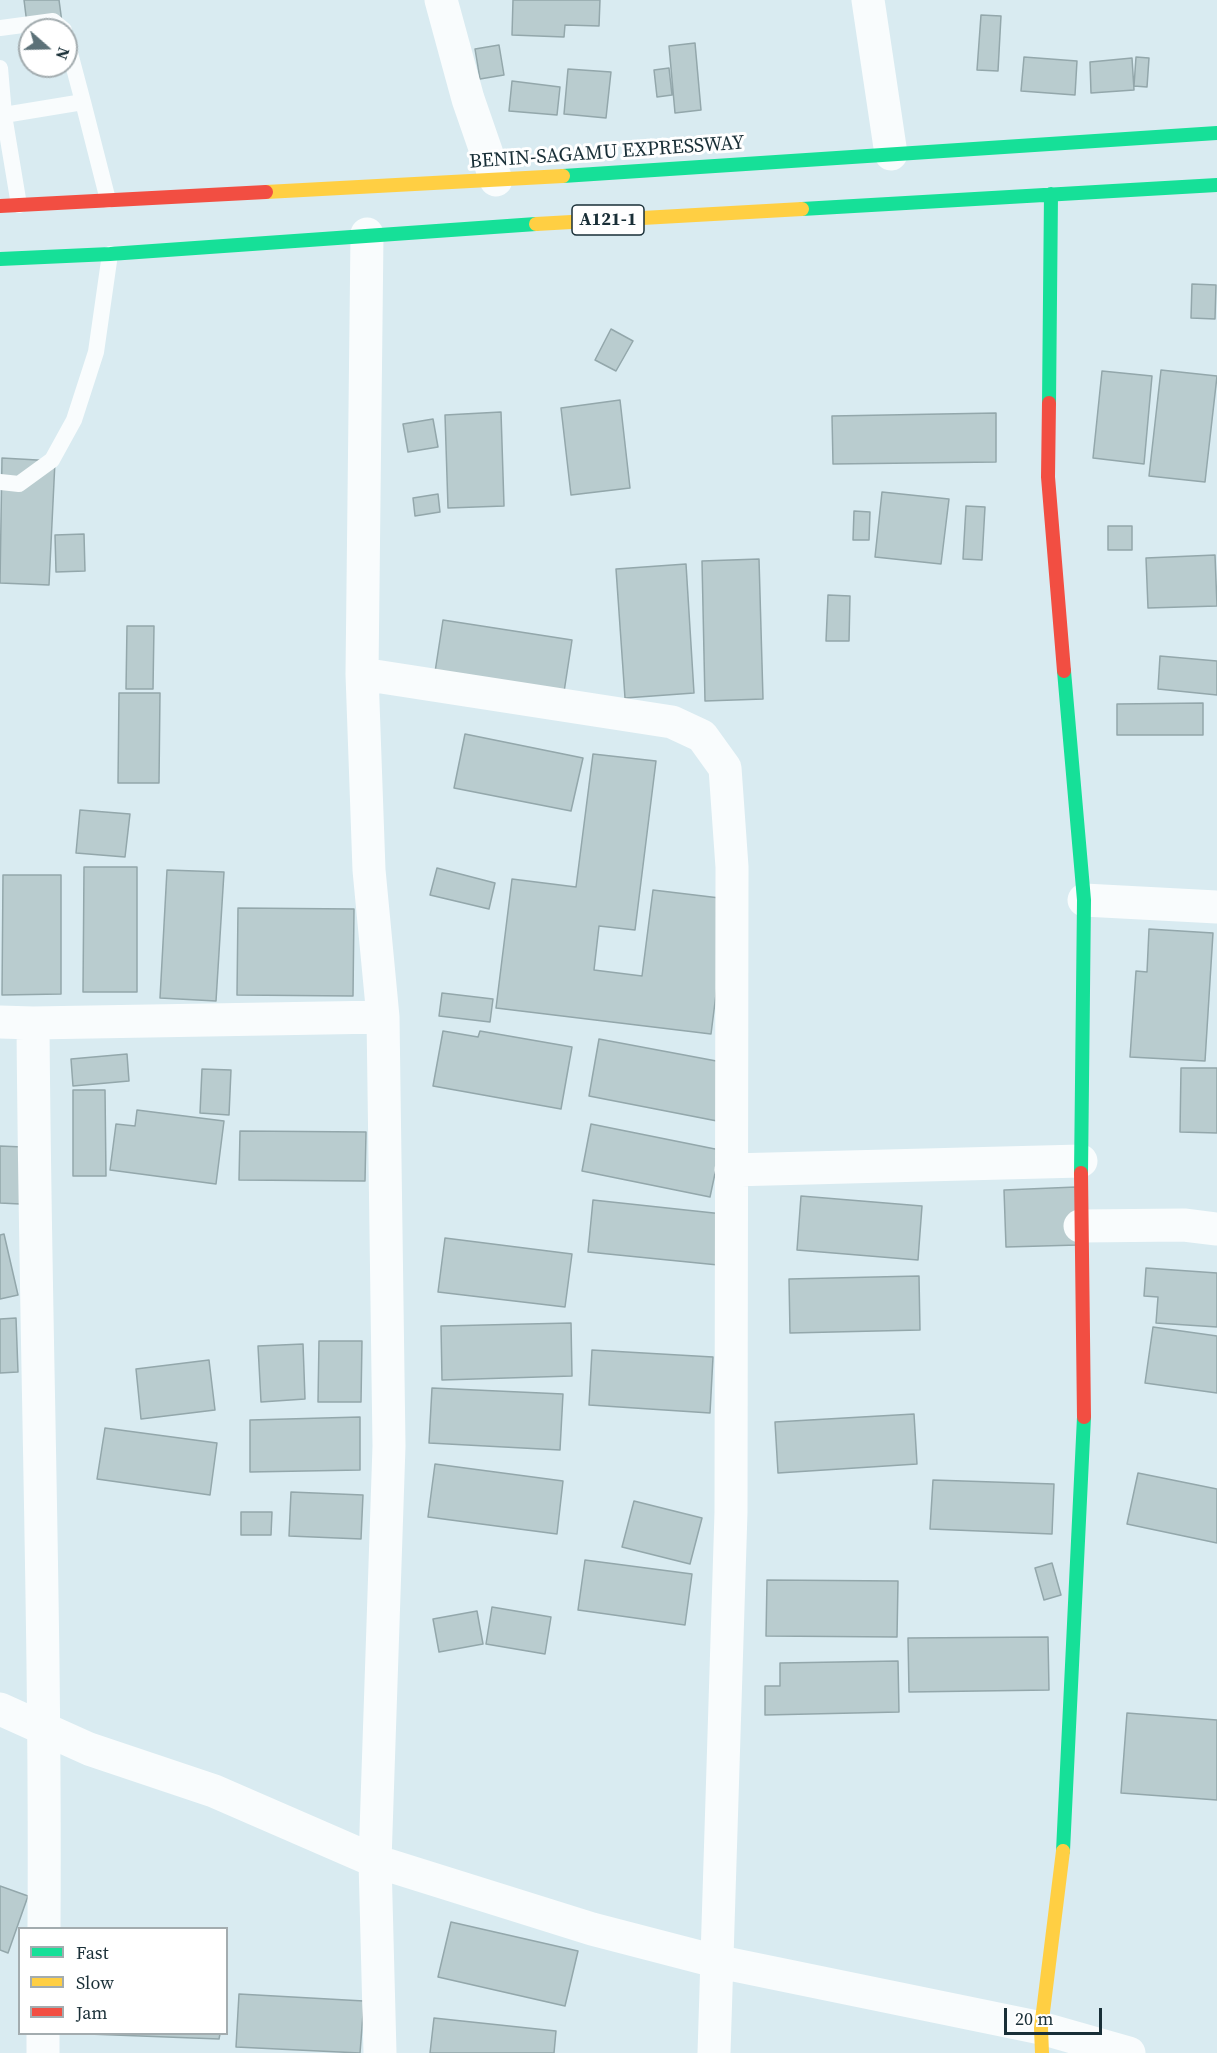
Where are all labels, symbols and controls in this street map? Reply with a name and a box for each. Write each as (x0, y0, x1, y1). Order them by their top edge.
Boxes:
north arrow (18, 18, 78, 78)
text: N (51, 44, 75, 63)
street label: BENIN-SAGAMU EXPRESSWAY (469, 131, 745, 175)
road number: A121-1 (572, 205, 644, 235)
legend (18, 1927, 228, 2035)
text: Fast (76, 1940, 109, 1965)
text: Slow (76, 1970, 114, 1995)
scale bar (1007, 1996, 1104, 2034)
text: Jam (76, 2000, 108, 2025)
text: 20 m (1015, 2006, 1053, 2031)

